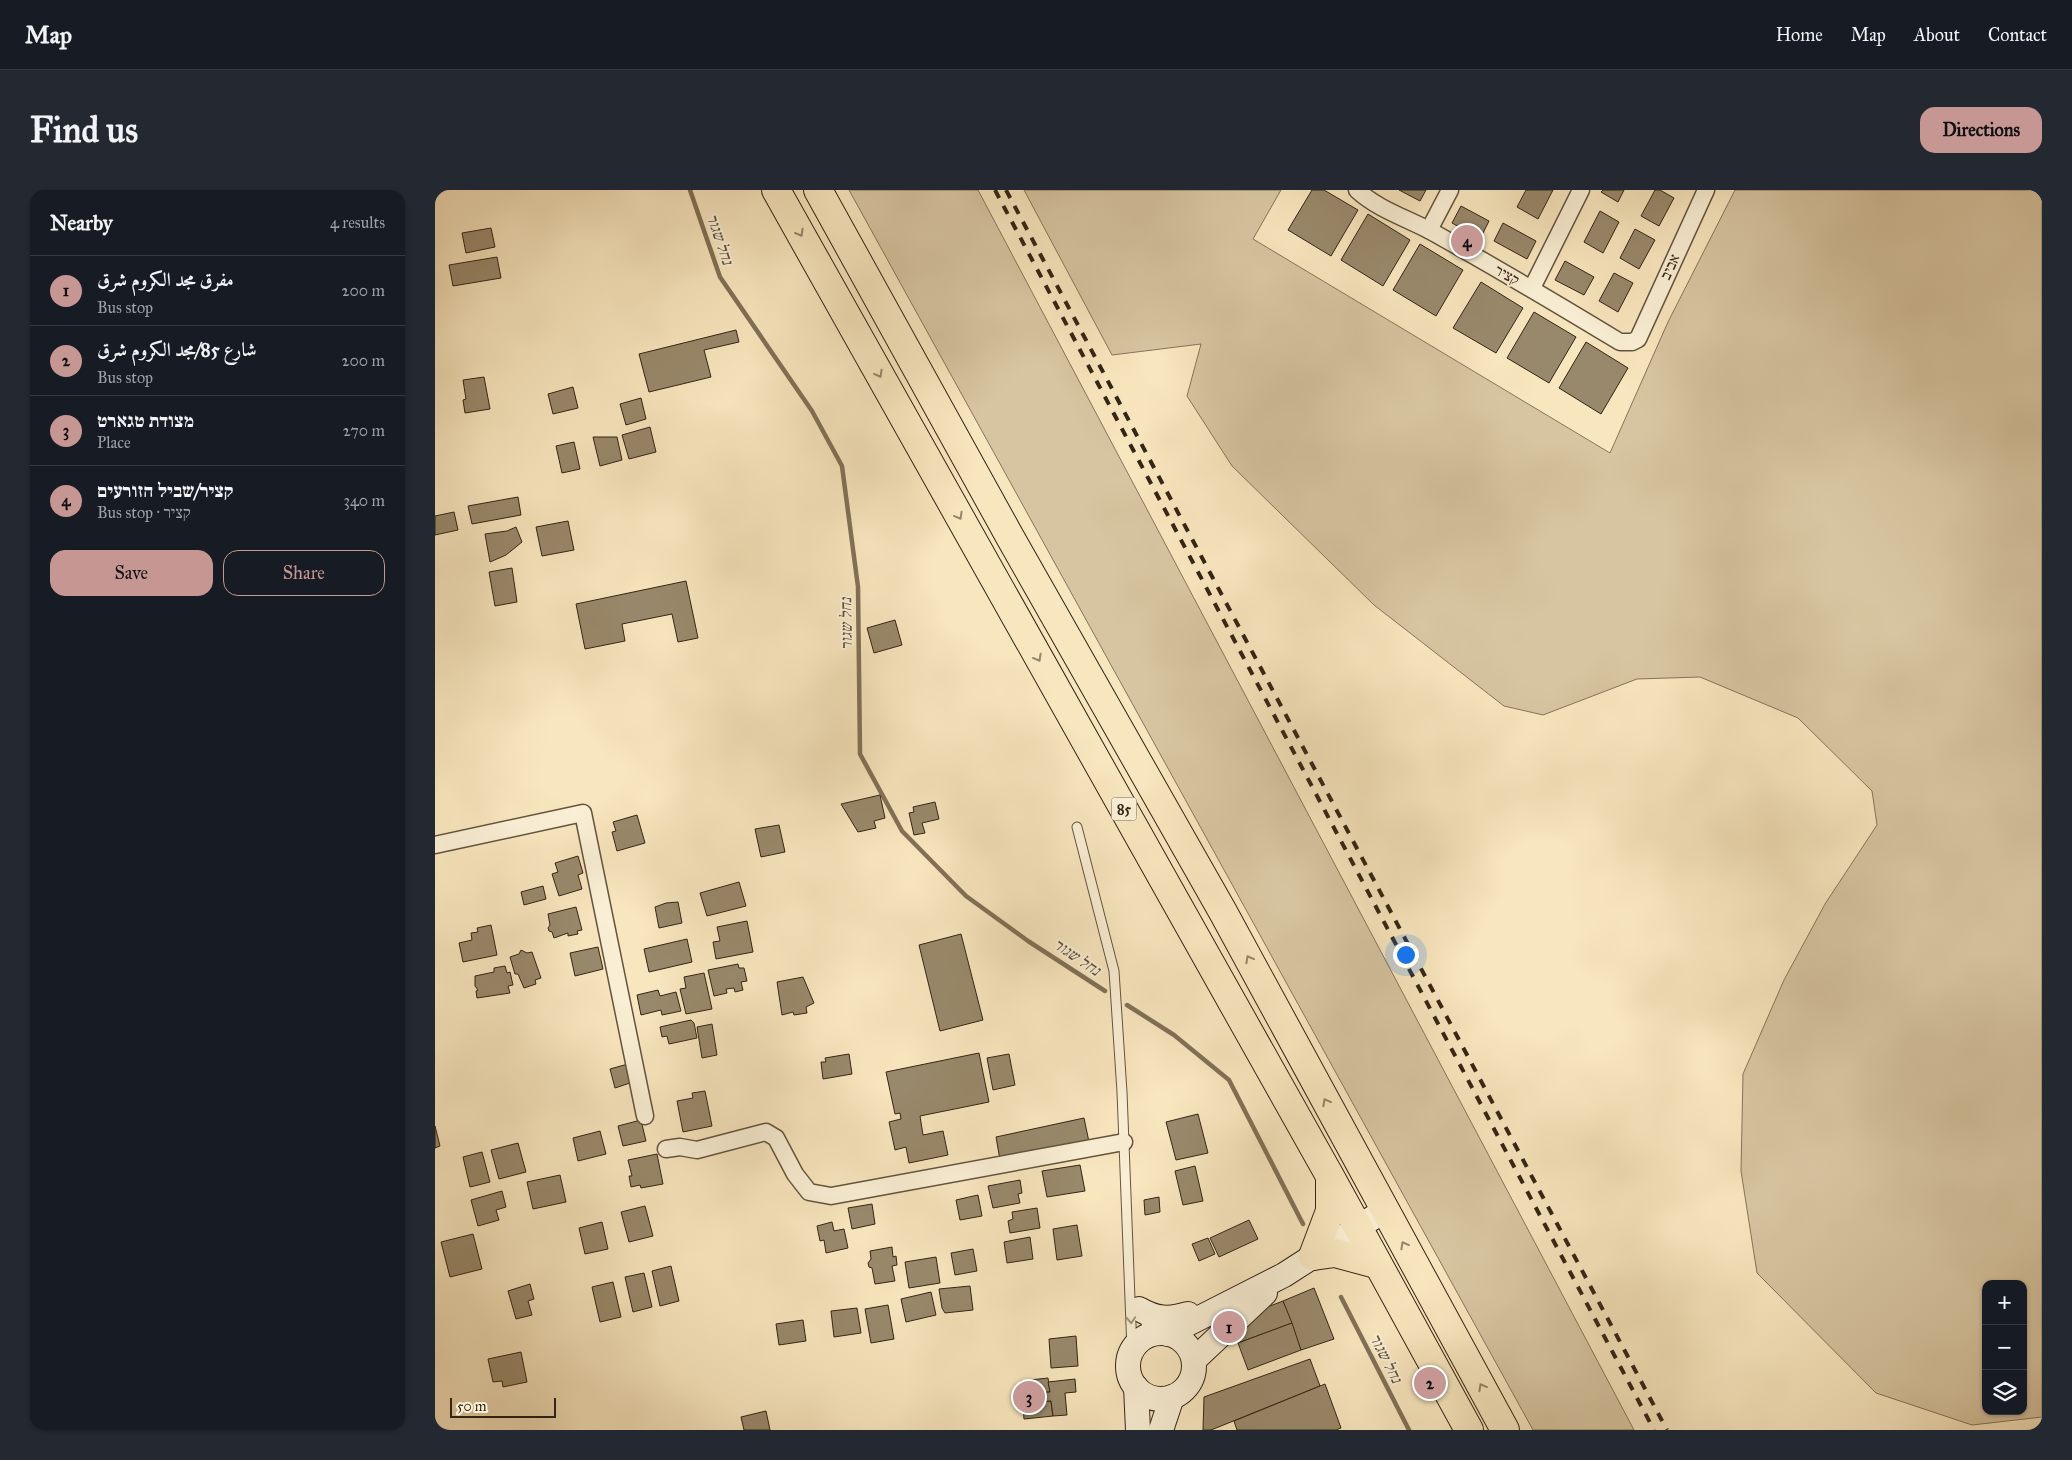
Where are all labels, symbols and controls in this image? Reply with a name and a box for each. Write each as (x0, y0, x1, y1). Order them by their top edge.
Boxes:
text: Map (25, 20, 72, 50)
text: Home (1776, 24, 1823, 46)
text: Map (1851, 24, 1886, 46)
text: About (1914, 24, 1960, 46)
text: Contact (1988, 24, 2047, 46)
button: Directions (1920, 107, 2042, 153)
text: Find us (30, 109, 138, 152)
text: Nearby (50, 210, 113, 236)
water label: נחל שגור (702, 211, 738, 269)
text: 4 results (330, 213, 385, 232)
pin: 4 (1451, 222, 1483, 260)
one-way arrow (794, 227, 804, 236)
street label: אביב (1656, 251, 1684, 283)
street label: קציר (1491, 261, 1523, 289)
text: مفرق مجد الكروم شرق (97, 268, 234, 291)
text: 1 (63, 281, 69, 300)
text: 200 m (342, 281, 385, 300)
text: Bus stop (97, 298, 153, 317)
text: شارع 85/مجد الكروم شرق (97, 338, 257, 361)
text: 2 (62, 351, 70, 370)
text: 200 m (342, 351, 385, 370)
text: Bus stop (97, 368, 153, 387)
one-way arrow (873, 369, 883, 378)
text: מצודת טגארט (97, 409, 194, 432)
text: 3 (63, 421, 69, 440)
text: 270 m (343, 421, 385, 440)
text: Place (97, 433, 131, 452)
text: קציר/שביל הזורעים (97, 479, 234, 502)
text: 4 (62, 491, 70, 510)
text: 340 m (343, 491, 385, 510)
text: Bus stop · קציר (97, 503, 191, 522)
one-way arrow (953, 511, 963, 520)
button: Save (50, 550, 213, 596)
button: Share (223, 550, 385, 596)
water label: נחל שגור (836, 596, 856, 650)
one-way arrow (1032, 652, 1042, 661)
road number: 85 (1111, 798, 1137, 820)
water label: נחל שגור (1050, 934, 1105, 981)
your location (1393, 942, 1419, 968)
one-way arrow (1245, 956, 1255, 965)
one-way arrow (1323, 1098, 1333, 1107)
one-way arrow (1400, 1241, 1410, 1250)
map controls (1982, 1280, 2027, 1415)
button: + (1982, 1280, 2027, 1325)
pin: 1 (1213, 1308, 1245, 1346)
one-way arrow (1125, 1316, 1136, 1324)
button: − (1982, 1325, 2027, 1370)
water label: נחל שגור (1366, 1330, 1407, 1387)
pin: 2 (1414, 1364, 1446, 1402)
button: layers (1982, 1370, 2027, 1415)
pin: 3 (1013, 1378, 1045, 1416)
one-way arrow (1478, 1384, 1488, 1393)
scale bar (450, 1395, 556, 1418)
text: 50 m (457, 1398, 486, 1415)

